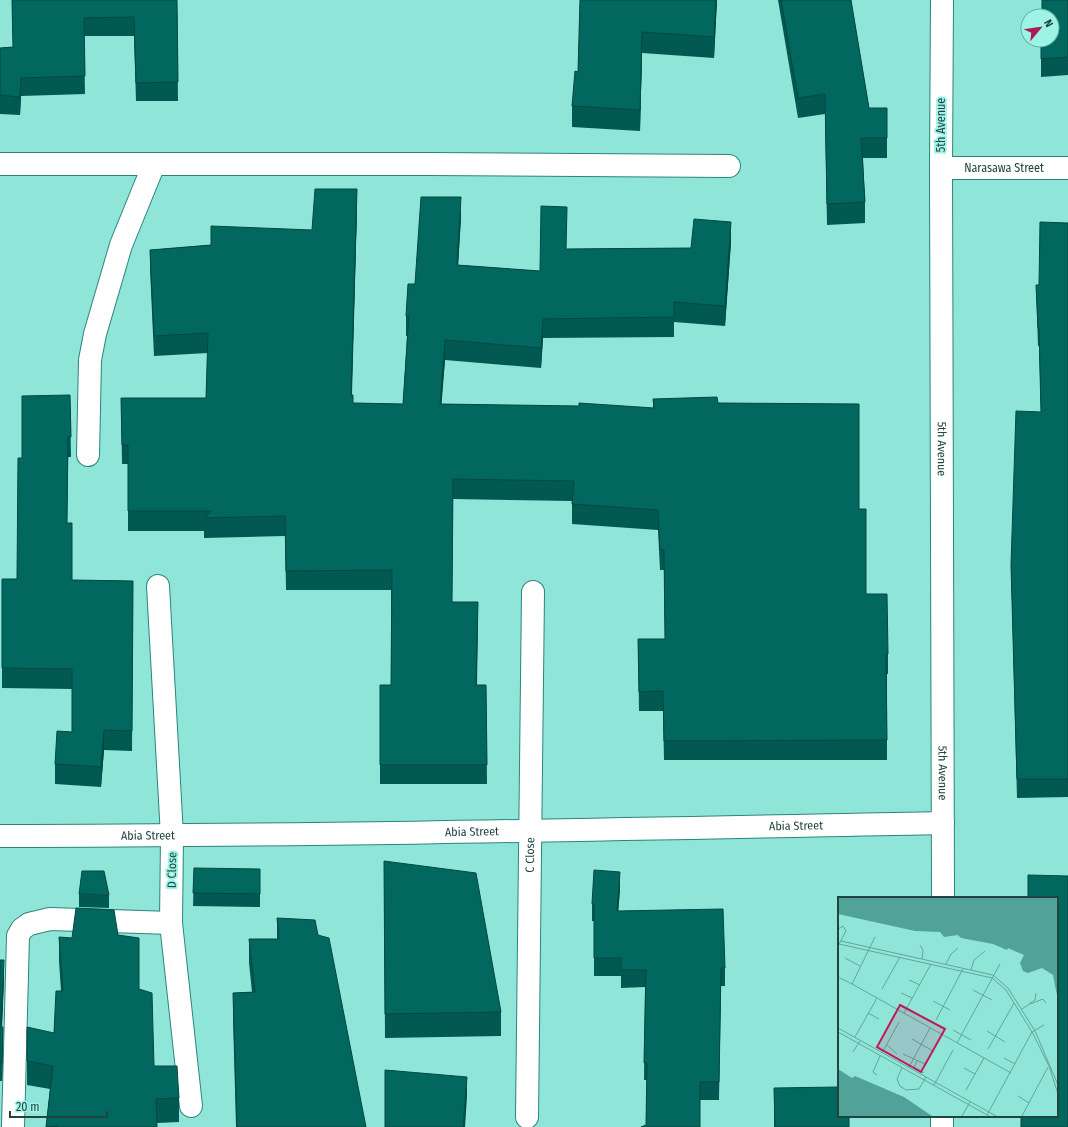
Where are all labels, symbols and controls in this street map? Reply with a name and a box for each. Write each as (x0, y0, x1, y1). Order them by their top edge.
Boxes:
north arrow (1020, 8, 1060, 48)
text: N (1041, 17, 1056, 29)
street label: 5th Avenue (934, 98, 948, 152)
street label: Narasawa Street (964, 161, 1044, 175)
street label: 5th Avenue (935, 422, 949, 476)
street label: 5th Avenue (936, 746, 950, 800)
street label: Abia Street (769, 818, 823, 833)
street label: Abia Street (445, 824, 499, 839)
street label: Abia Street (121, 828, 175, 843)
street label: C Close (523, 837, 537, 873)
street label: D Close (165, 852, 179, 888)
inset map (838, 897, 1058, 1117)
scale bar (10, 1093, 107, 1119)
text: 20 m (16, 1100, 40, 1114)

